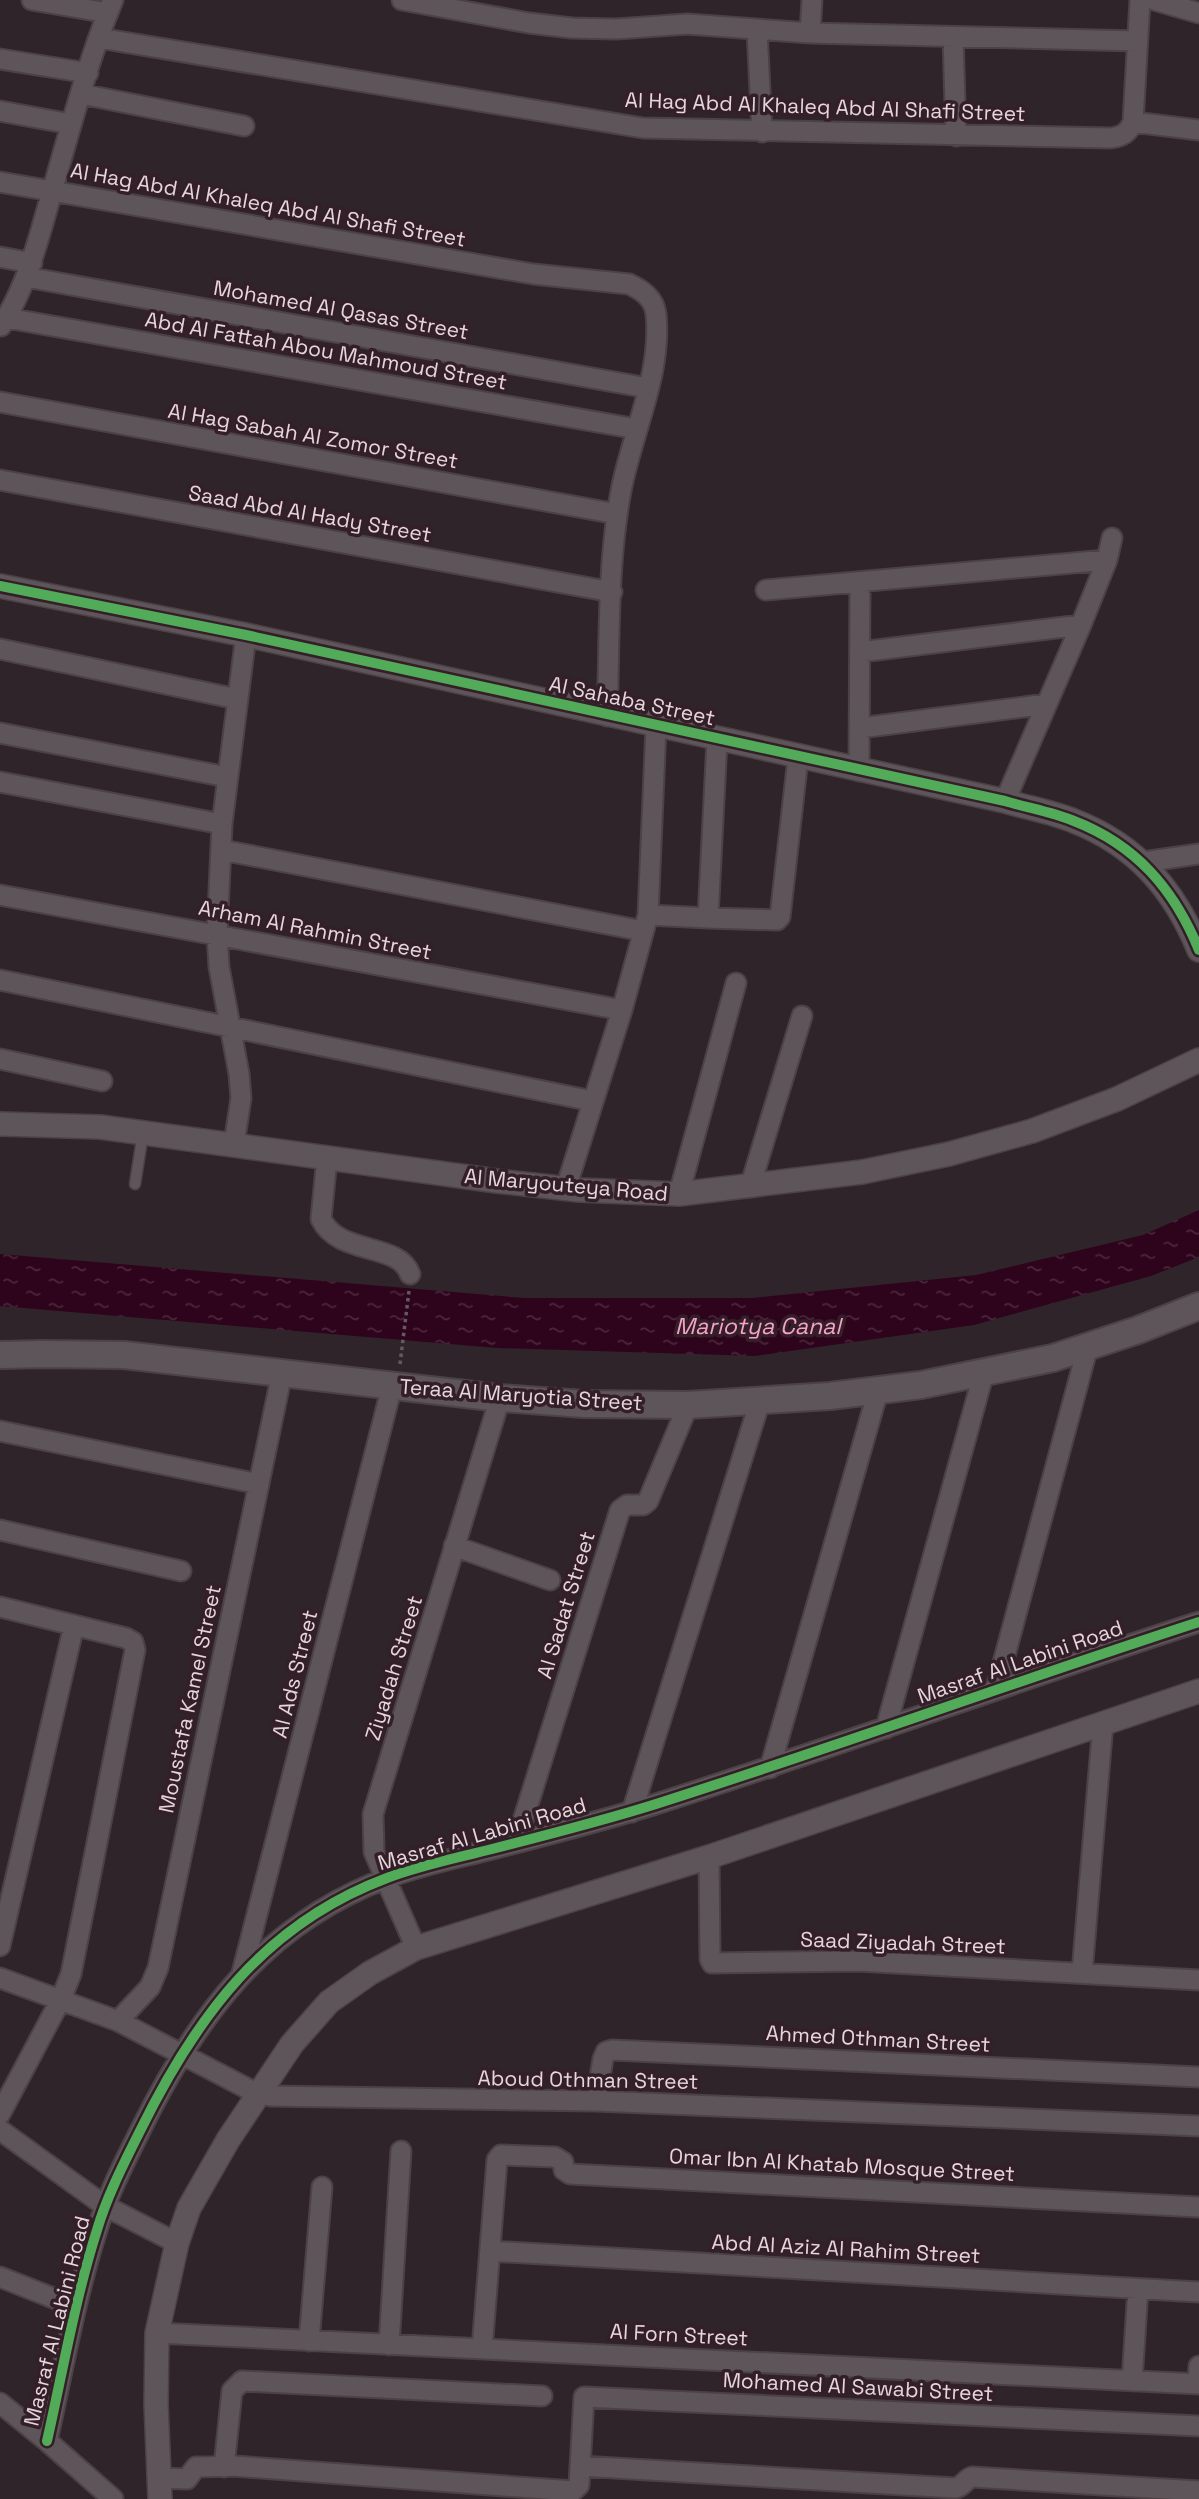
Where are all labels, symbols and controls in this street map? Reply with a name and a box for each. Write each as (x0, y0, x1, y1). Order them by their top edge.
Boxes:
street label: Al Hag Abd Al Khaleq Abd Al Shafi Street (624, 86, 1026, 127)
street label: Al Hag Abd Al Khaleq Abd Al Shafi Street (68, 156, 468, 253)
street label: Mohamed Al Qasas Street (211, 274, 471, 345)
street label: Abd Al Fattah Abou Mahmoud Street (143, 305, 509, 396)
street label: Al Hag Sabah Al Zomor Street (166, 397, 460, 474)
street label: Saad Abd Al Hady Street (187, 479, 434, 548)
street label: Al Sahaba Street (547, 670, 717, 731)
street label: Arham Al Rahmin Street (196, 894, 434, 965)
street label: Al Maryouteya Road (463, 1162, 669, 1207)
water label: Mariotya Canal (675, 1311, 843, 1341)
street label: Teraa Al Maryotia Street (399, 1373, 643, 1416)
street label: Al Sadat Street (530, 1528, 601, 1682)
street label: Moustafa Kamel Street (152, 1582, 227, 1815)
street label: Ziyadah Street (359, 1592, 428, 1744)
street label: Al Ads Street (266, 1607, 323, 1741)
street label: Masraf Al Labini Road (914, 1614, 1126, 1709)
street label: Masraf Al Labini Road (375, 1791, 589, 1876)
street label: Saad Ziyadah Street (800, 1925, 1006, 1960)
street label: Ahmed Othman Street (765, 2019, 991, 2058)
street label: Aboud Othman Street (477, 2064, 699, 2095)
street label: Omar Ibn Al Khatab Mosque Street (668, 2142, 1016, 2187)
street label: Masraf Al Labini Road (17, 2213, 96, 2429)
street label: Abd Al Aziz Al Rahim Street (711, 2228, 981, 2269)
street label: Al Forn Street (609, 2317, 749, 2352)
street label: Mohamed Al Sawabi Street (722, 2366, 994, 2407)

